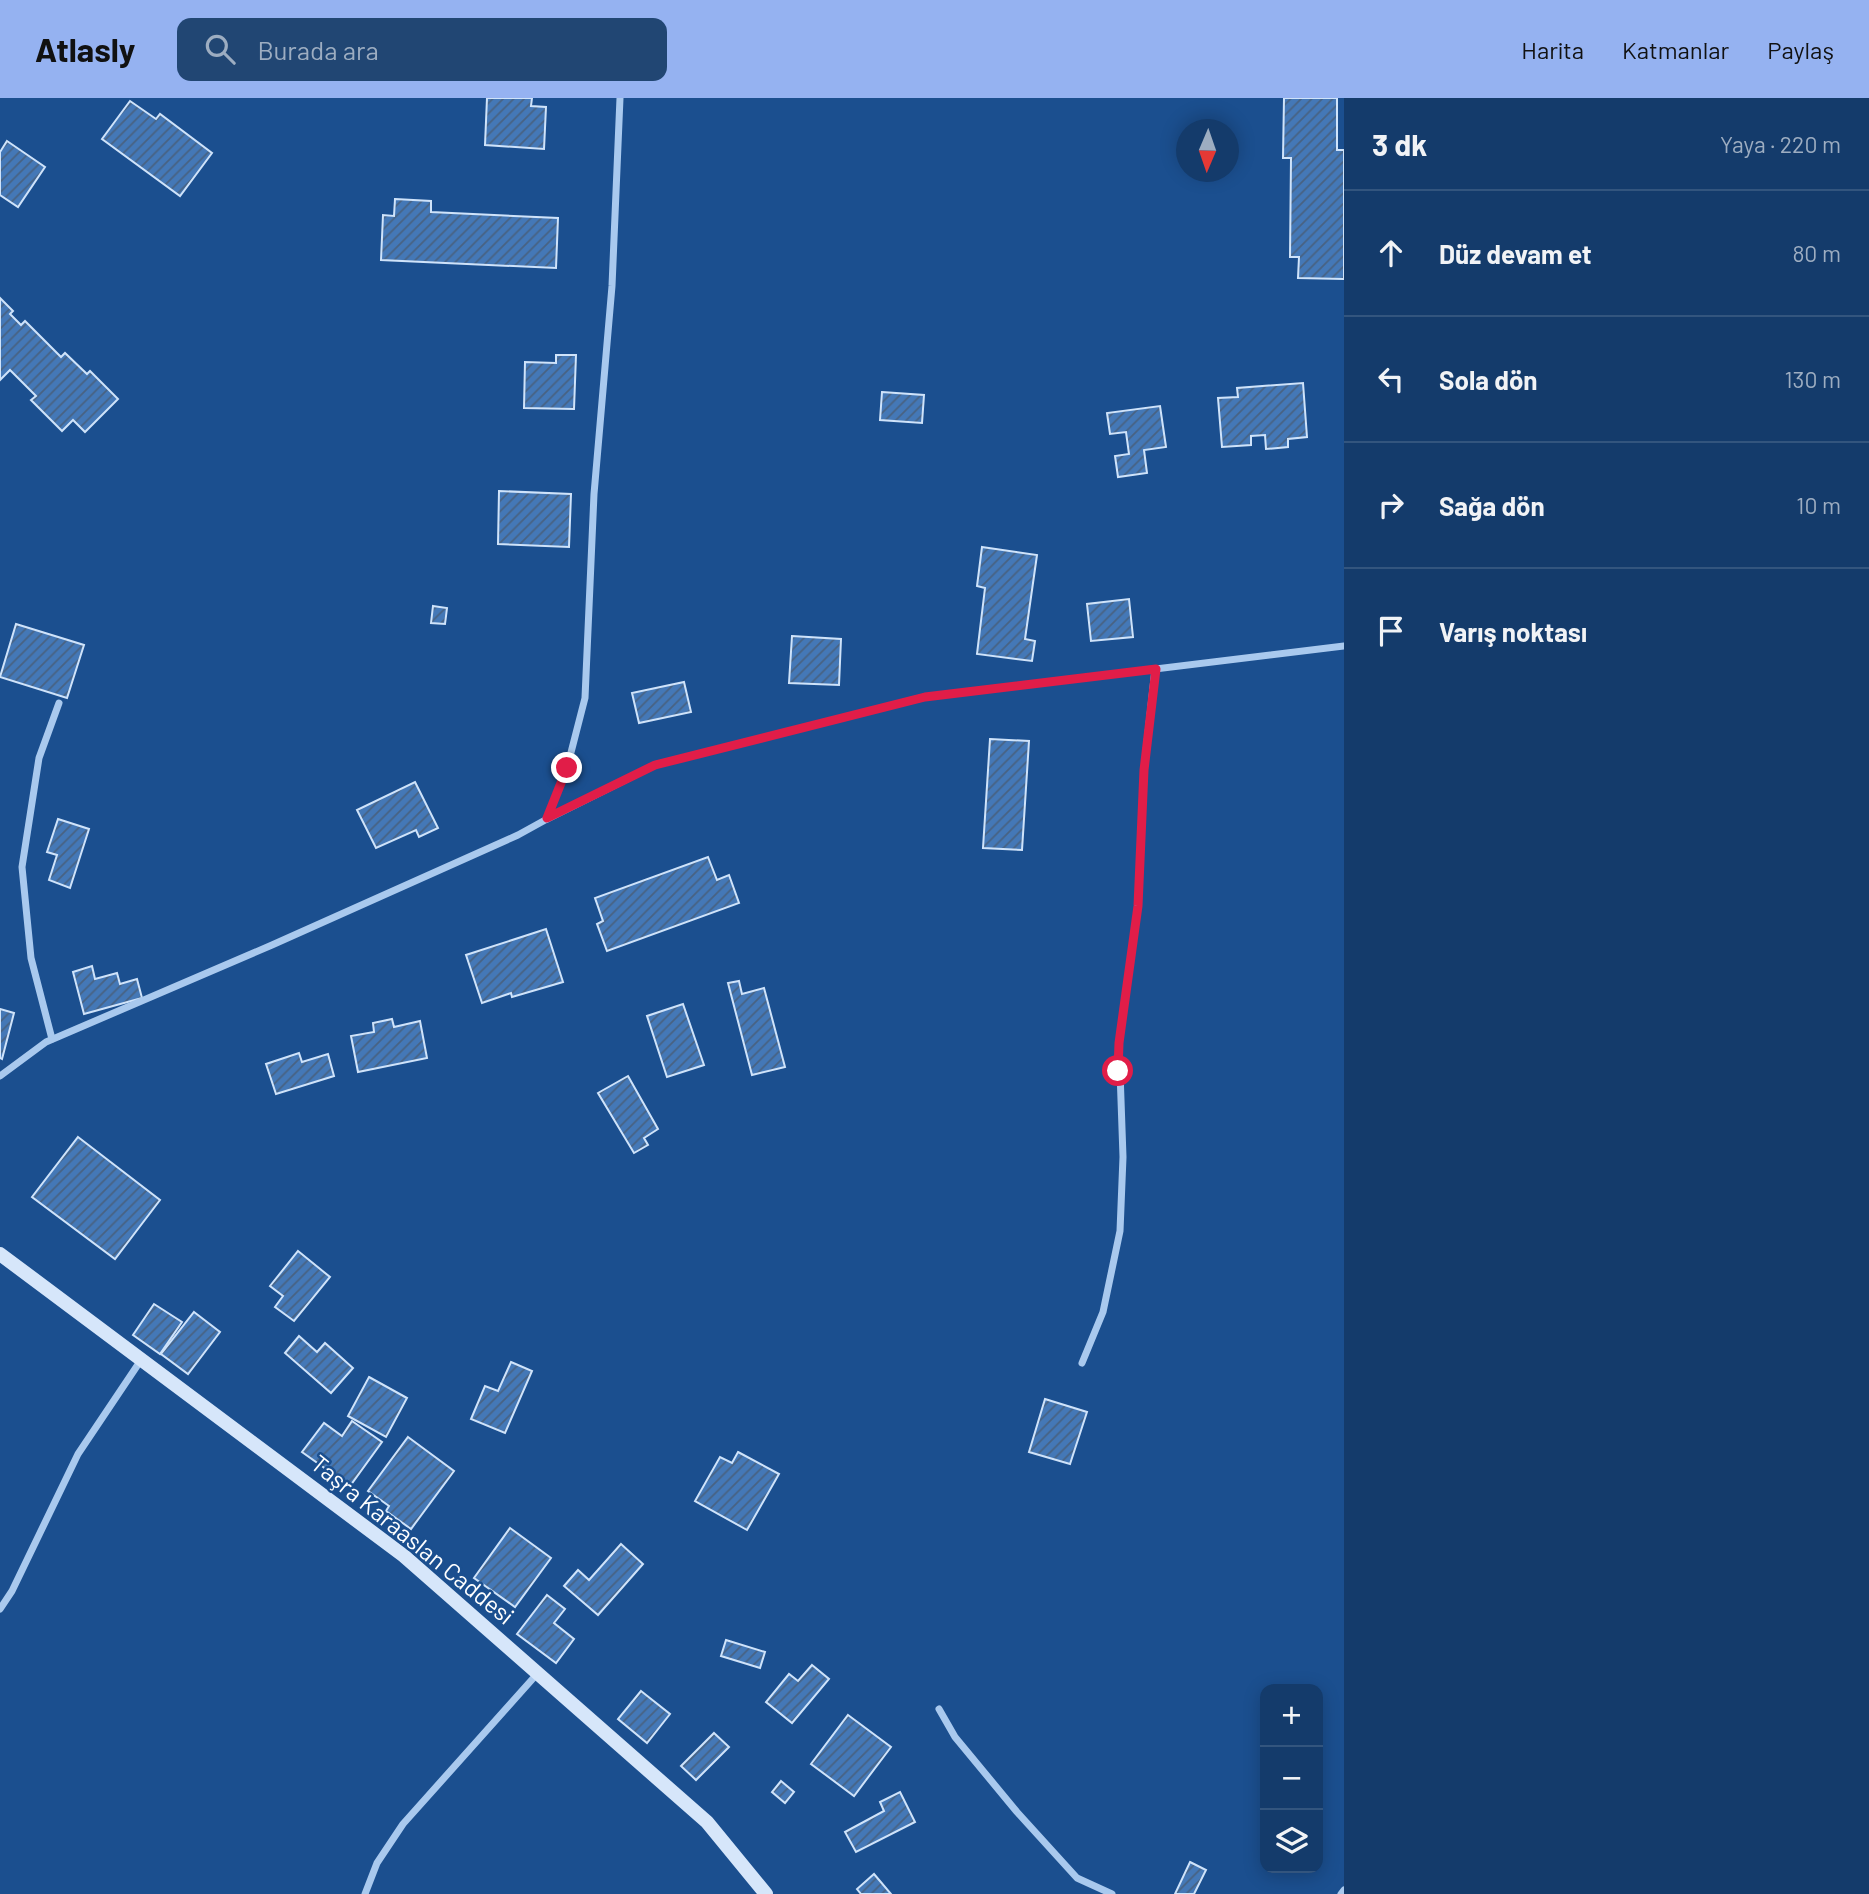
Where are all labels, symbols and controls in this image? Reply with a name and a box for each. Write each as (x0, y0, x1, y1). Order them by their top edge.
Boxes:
search box (177, 18, 667, 81)
text: Atlasly (35, 29, 135, 69)
icon: search (201, 30, 239, 68)
text: Burada ara (257, 34, 379, 65)
text: Harita (1521, 35, 1584, 64)
text: Katmanlar (1622, 35, 1729, 64)
text: Paylaş (1767, 35, 1834, 64)
north arrow (1176, 119, 1239, 182)
text: 3 dk (1372, 126, 1427, 162)
text: Yaya · 220 m (1720, 130, 1841, 158)
icon: ahead (1372, 234, 1410, 272)
text: Düz devam et (1439, 238, 1592, 269)
text: 80 m (1792, 239, 1841, 267)
icon: left (1372, 360, 1410, 398)
text: Sola dön (1439, 364, 1537, 395)
text: 130 m (1784, 365, 1841, 393)
icon: right (1372, 486, 1410, 524)
text: Sağa dön (1439, 490, 1545, 521)
text: 10 m (1796, 491, 1841, 519)
icon: arrive (1372, 612, 1410, 650)
text: Varış noktası (1439, 616, 1587, 647)
route end (551, 752, 582, 783)
route start (1102, 1055, 1133, 1086)
street label: Taşra Karaaslan Caddesi (306, 1448, 520, 1629)
map controls (1260, 1684, 1323, 1873)
button: + (1260, 1684, 1323, 1747)
button: − (1260, 1747, 1323, 1810)
button: layers (1260, 1810, 1323, 1873)

